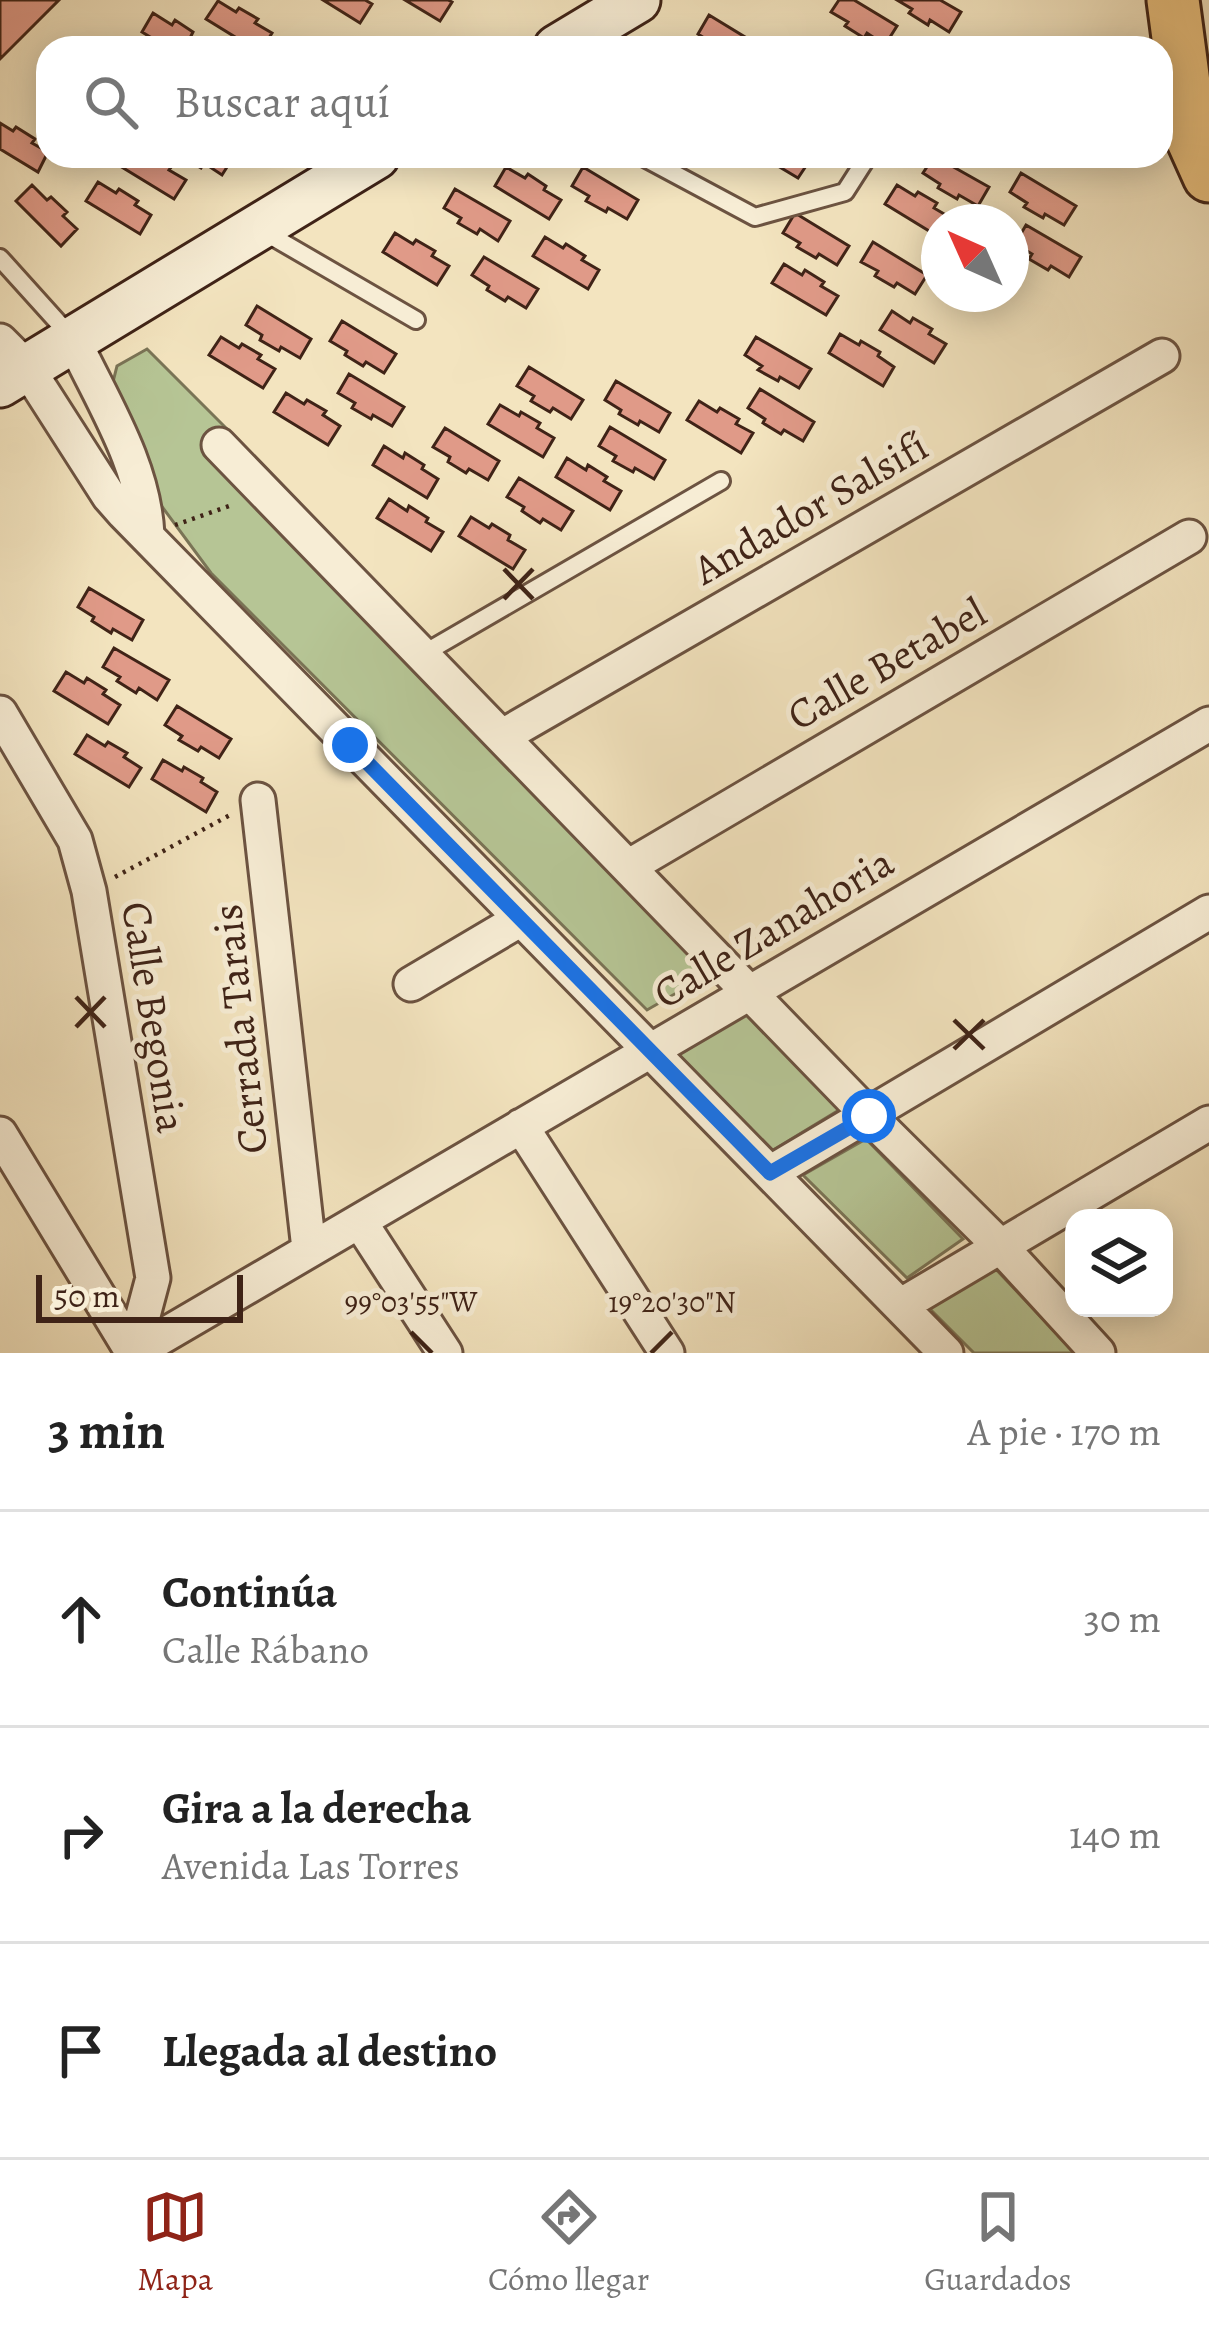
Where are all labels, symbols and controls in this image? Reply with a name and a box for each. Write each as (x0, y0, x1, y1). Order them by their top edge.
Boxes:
search box (36, 36, 1173, 168)
icon: search (78, 69, 144, 135)
text: Buscar aquí (174, 71, 390, 133)
north arrow (921, 204, 1029, 312)
street label: Andador Salsifí (682, 417, 938, 598)
street label: Calle Betabel (776, 584, 996, 743)
route end (323, 718, 377, 772)
street label: Calle Zanahoria (643, 833, 904, 1021)
street label: Calle Begonia (108, 898, 201, 1137)
street label: Cerrada Tarais (198, 901, 281, 1156)
route start (842, 1089, 896, 1143)
map controls (1065, 1209, 1173, 1317)
button: layers (1065, 1209, 1173, 1317)
scale bar (36, 1269, 243, 1322)
text: 50 m (54, 1273, 120, 1318)
text: 99°03'55"W (345, 1282, 477, 1322)
text: 19°20'30"N (608, 1282, 736, 1322)
text: 3 min (48, 1396, 165, 1466)
text: A pie · 170 m (968, 1405, 1161, 1458)
text: Continúa (162, 1561, 337, 1623)
icon: ahead (48, 1586, 114, 1652)
text: 30 m (1084, 1592, 1161, 1645)
text: Calle Rábano (162, 1623, 369, 1676)
text: Gira a la derecha (162, 1777, 471, 1839)
icon: right (48, 1802, 114, 1868)
text: 140 m (1069, 1808, 1161, 1861)
text: Avenida Las Torres (162, 1839, 460, 1892)
icon: arrive (48, 2018, 114, 2084)
text: Llegada al destino (162, 2020, 497, 2082)
tab: Mapa (137, 2184, 213, 2301)
tab: Cómo llegar (488, 2184, 649, 2301)
tab: Guardados (924, 2184, 1072, 2301)

